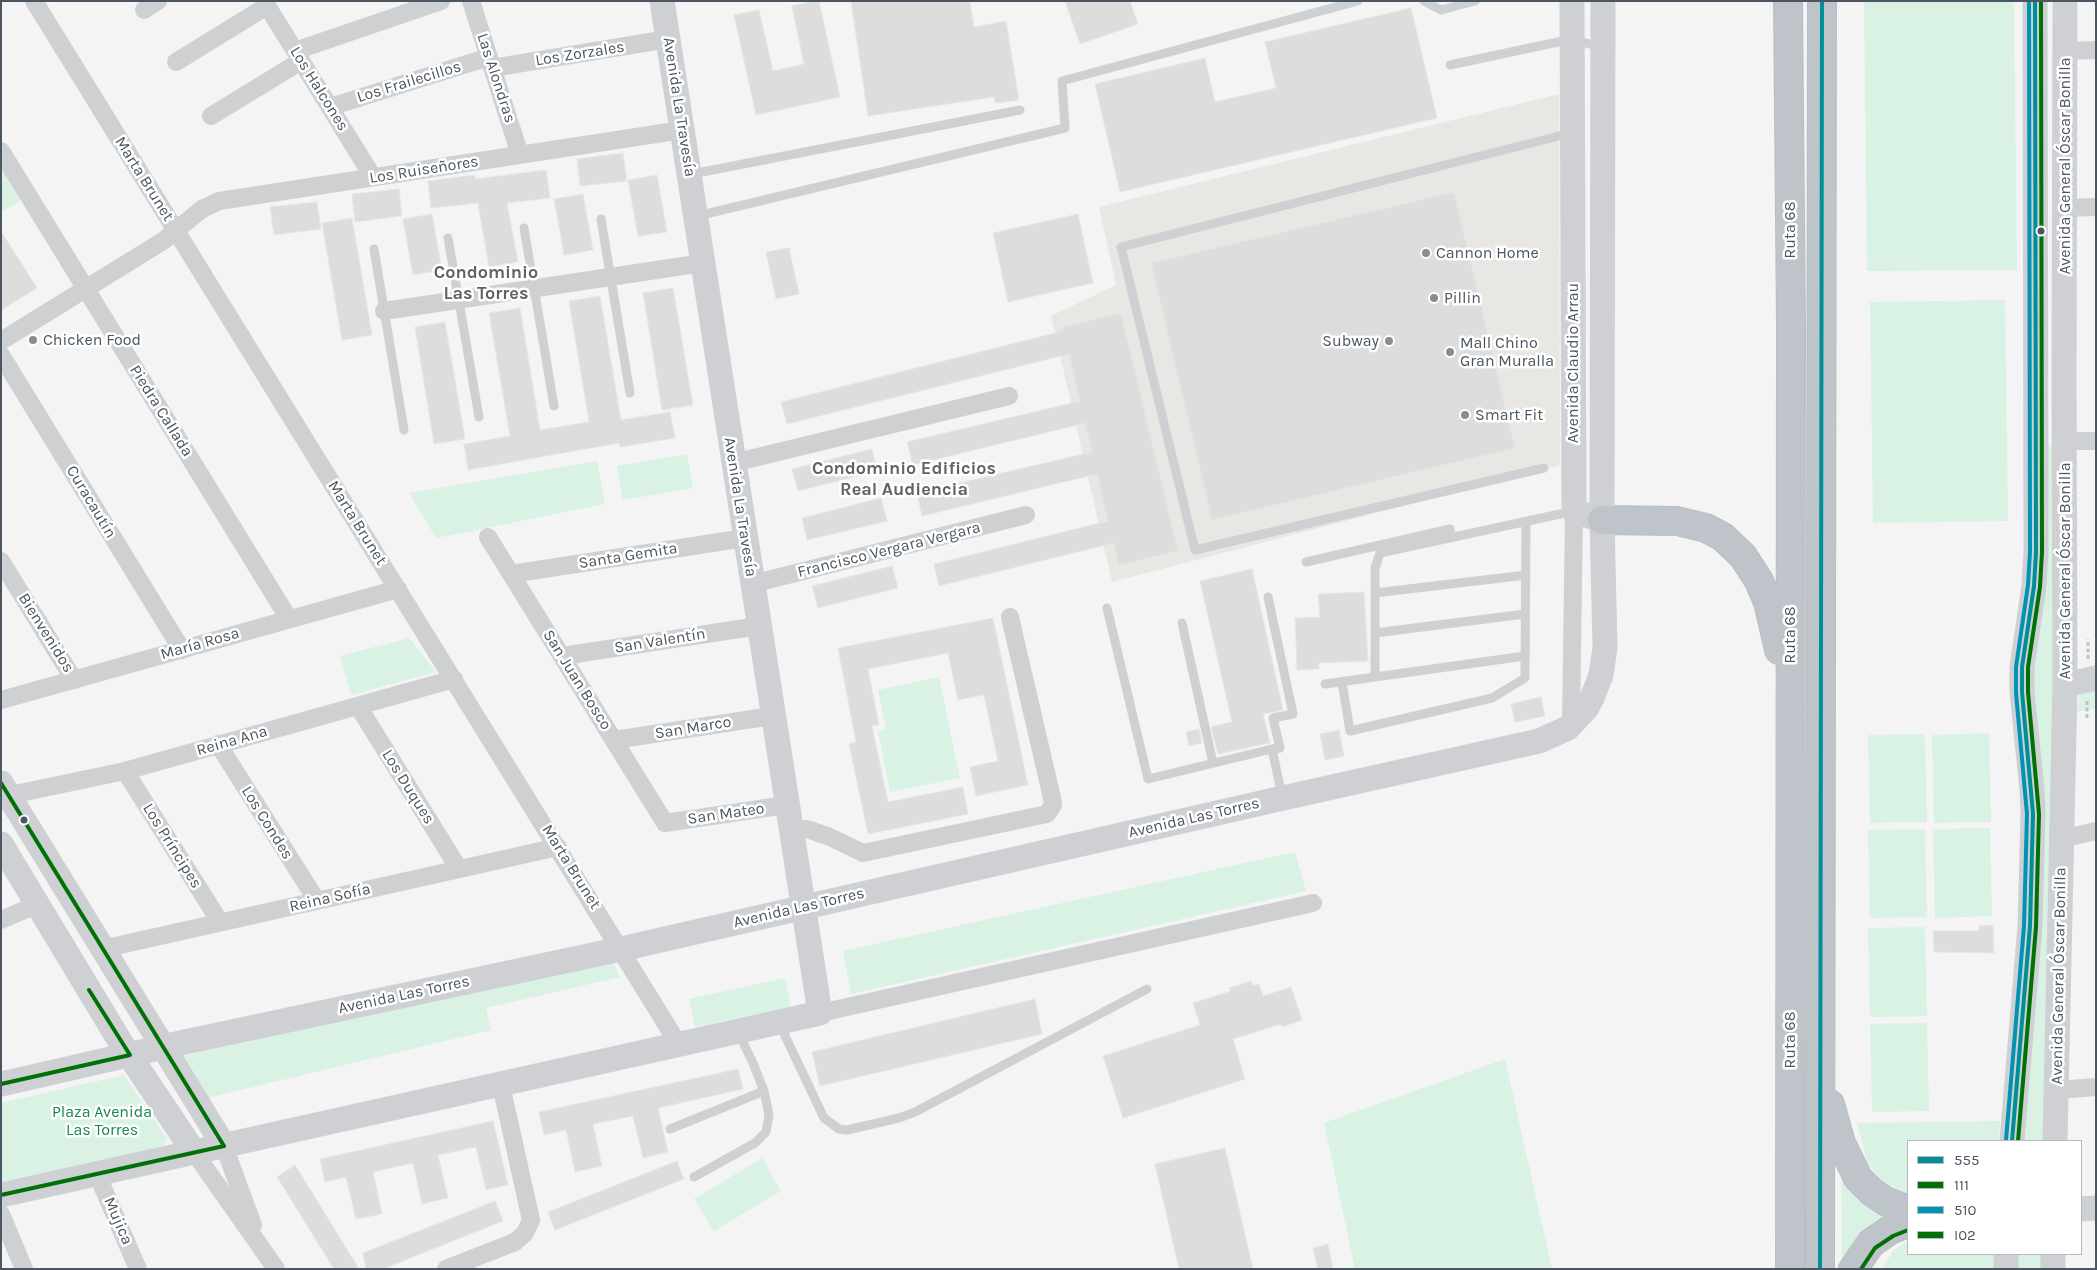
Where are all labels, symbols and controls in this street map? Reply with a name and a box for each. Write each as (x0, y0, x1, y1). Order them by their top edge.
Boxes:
street label: Las Alondras (472, 31, 520, 125)
street label: Avenida La Travesía (658, 36, 700, 178)
street label: Los Zorzales (534, 37, 626, 71)
street label: Los Halcones (286, 43, 352, 135)
street label: Los Frailecillos (355, 57, 463, 107)
street label: Avenida General Óscar Bonilla (2055, 57, 2075, 275)
street label: Marta Brunet (110, 133, 178, 225)
street label: Los Ruiseñores (368, 152, 480, 188)
street label: Ruta 68 (1780, 201, 1800, 259)
unlabelled marker (2036, 226, 2046, 236)
place label: Cannon Home (1436, 243, 1539, 263)
marker: Cannon Home (1420, 247, 1432, 259)
district label: Condominio Las Torres (434, 262, 538, 304)
street label: Avenida Claudio Arrau (1563, 283, 1583, 443)
place label: Pillin (1444, 288, 1481, 308)
marker: Pillin (1428, 292, 1440, 304)
place label: Chicken Food (43, 330, 141, 350)
place label: Subway (1322, 331, 1379, 351)
place label: Mall Chino Gran Muralla (1460, 333, 1554, 371)
marker: Chicken Food (27, 334, 39, 346)
marker: Subway (1383, 335, 1395, 347)
marker: Mall Chino Gran Muralla (1444, 346, 1456, 358)
street label: Piedra Callada (125, 362, 197, 460)
place label: Smart Fit (1475, 405, 1543, 425)
marker: Smart Fit (1459, 409, 1471, 421)
street label: Avenida La Travesía (719, 436, 761, 578)
district label: Condominio Edificios Real Audiencia (812, 458, 996, 500)
street label: Curacautín (62, 462, 120, 542)
street label: Avenida General Óscar Bonilla (2055, 462, 2075, 680)
street label: Marta Brunet (323, 477, 391, 569)
street label: Francisco Vergara Vergara (795, 518, 983, 582)
street label: Santa Gemita (577, 539, 679, 573)
street label: Bienvenidos (14, 590, 78, 676)
street label: Ruta 68 (1780, 606, 1800, 664)
street label: María Rosa (158, 624, 242, 664)
street label: San Valentín (613, 624, 707, 658)
street label: San Juan Bosco (539, 626, 615, 734)
street label: San Marco (653, 712, 733, 744)
street label: Reina Ana (194, 722, 270, 760)
street label: Los Duques (378, 746, 438, 828)
street label: Los Condes (237, 783, 297, 863)
street label: Avenida Las Torres (1127, 794, 1261, 842)
street label: San Mateo (686, 799, 766, 829)
street label: Los Príncipes (138, 800, 206, 892)
unlabelled marker (19, 815, 29, 825)
street label: Marta Brunet (537, 821, 605, 913)
street label: Avenida General Óscar Bonilla (2048, 867, 2070, 1085)
street label: Reina Sofía (288, 879, 372, 917)
street label: Avenida Las Torres (732, 884, 866, 932)
street label: Avenida Las Torres (337, 972, 471, 1018)
street label: Ruta 68 (1780, 1011, 1800, 1069)
park label: Plaza Avenida Las Torres (52, 1102, 152, 1140)
legend (1907, 1140, 2082, 1255)
text: 555 (1954, 1151, 1979, 1169)
text: 111 (1954, 1176, 1969, 1194)
street label: Mujica (99, 1194, 137, 1248)
text: 510 (1954, 1201, 1976, 1219)
text: I02 (1954, 1226, 1976, 1244)

